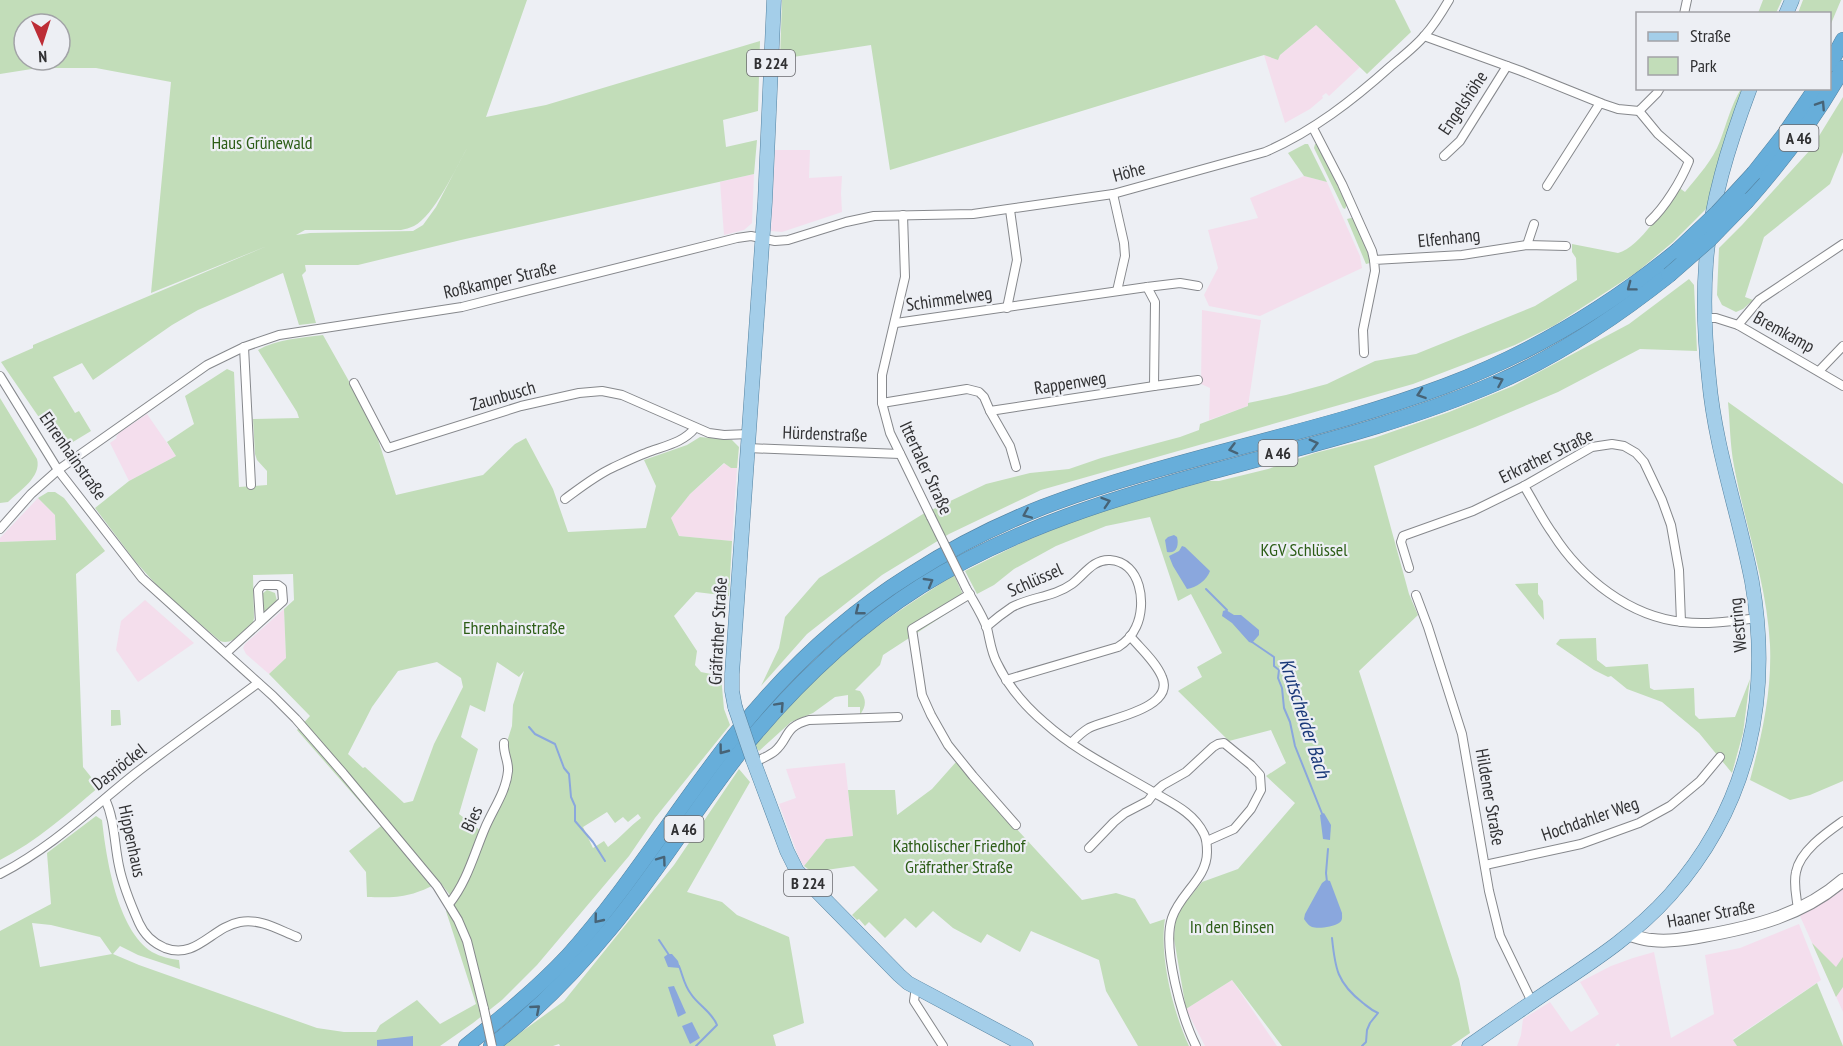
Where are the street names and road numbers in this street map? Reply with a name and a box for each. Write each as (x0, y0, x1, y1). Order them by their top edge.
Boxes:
road number: B 224 (747, 50, 795, 76)
street label: Engelshöhe (1433, 66, 1492, 139)
road number: A 46 (1780, 125, 1818, 151)
street label: Höhe (1110, 156, 1148, 187)
street label: Elfenhang (1417, 223, 1481, 252)
street label: Roßkamper Straße (441, 255, 559, 304)
street label: Schimmelweg (904, 281, 993, 316)
street label: Bremkamp (1750, 305, 1819, 358)
street label: Rappenweg (1032, 365, 1107, 400)
street label: Zaunbusch (468, 375, 538, 416)
street label: Ehrenhainstraße (35, 407, 112, 504)
street label: Ittertaler Straße (895, 417, 958, 518)
street label: Hürdenstraße (782, 421, 868, 446)
street label: Erkrather Straße (1495, 423, 1597, 488)
road number: A 46 (1258, 440, 1298, 466)
street label: Schlüssel (1004, 557, 1067, 602)
street label: Gräfrather Straße (703, 577, 732, 685)
street label: Westring (1723, 597, 1752, 653)
street label: Dasnöckel (87, 738, 151, 795)
street label: Hildener Straße (1471, 747, 1510, 847)
street label: Hochdahler Weg (1538, 791, 1641, 846)
street label: Bies (456, 802, 487, 835)
street label: Hippenhaus (114, 803, 151, 879)
road number: A 46 (664, 816, 704, 842)
road number: B 224 (784, 870, 832, 896)
street label: Haaner Straße (1665, 894, 1757, 933)

